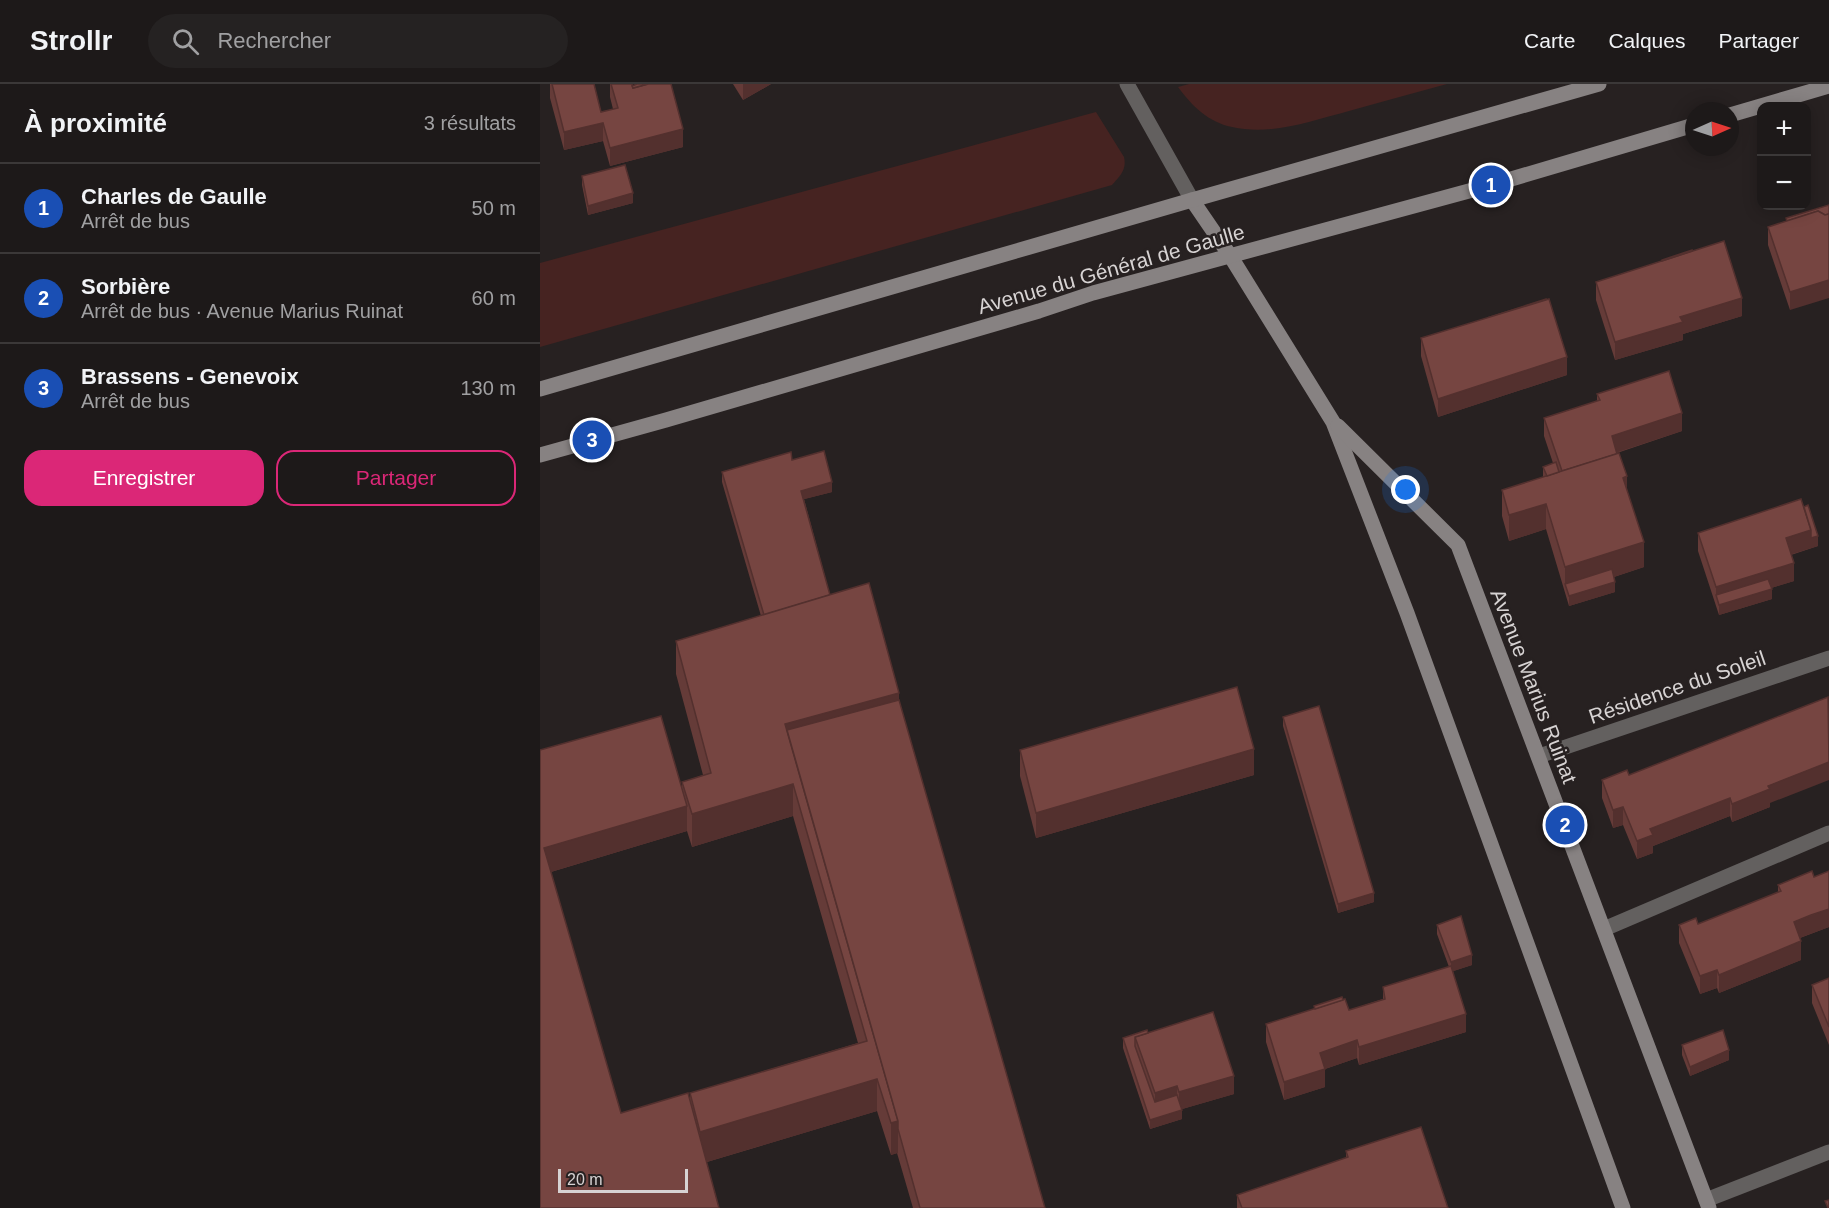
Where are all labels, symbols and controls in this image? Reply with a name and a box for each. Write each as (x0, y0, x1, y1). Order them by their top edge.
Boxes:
search box (148, 14, 568, 68)
text: Strollr (30, 25, 112, 56)
icon: search (169, 25, 202, 58)
text: Rechercher (217, 28, 331, 53)
text: Carte (1524, 29, 1575, 52)
text: Calques (1608, 29, 1685, 52)
text: Partager (1718, 29, 1799, 52)
north arrow (1685, 102, 1739, 156)
map controls (1757, 102, 1811, 210)
button: + (1757, 102, 1811, 156)
text: À proximité (24, 108, 167, 138)
text: 3 résultats (424, 112, 516, 134)
button: − (1757, 156, 1811, 210)
pin: 1 (1472, 162, 1510, 208)
text: Charles de Gaulle (81, 184, 267, 209)
text: 1 (38, 197, 49, 219)
text: 50 m (472, 197, 516, 219)
text: Arrêt de bus (81, 210, 190, 232)
street label: Avenue du Général de Gaulle (975, 220, 1247, 318)
text: Sorbière (81, 274, 170, 299)
text: 2 (38, 287, 49, 309)
text: 60 m (472, 287, 516, 309)
text: Arrêt de bus · Avenue Marius Ruinat (81, 300, 403, 322)
text: Brassens - Genevoix (81, 364, 299, 389)
text: 3 (38, 377, 49, 399)
text: 130 m (460, 377, 516, 399)
text: Arrêt de bus (81, 390, 190, 412)
pin: 3 (572, 418, 612, 462)
button: Enregistrer (24, 450, 264, 506)
button: Partager (276, 450, 516, 506)
your location (1391, 475, 1420, 504)
street label: Avenue Marius Ruinat (1486, 586, 1582, 787)
street label: Résidence du Soleil (1586, 646, 1768, 728)
pin: 2 (1546, 802, 1584, 848)
scale bar (558, 1166, 688, 1194)
text: 20 m (567, 1171, 603, 1188)

